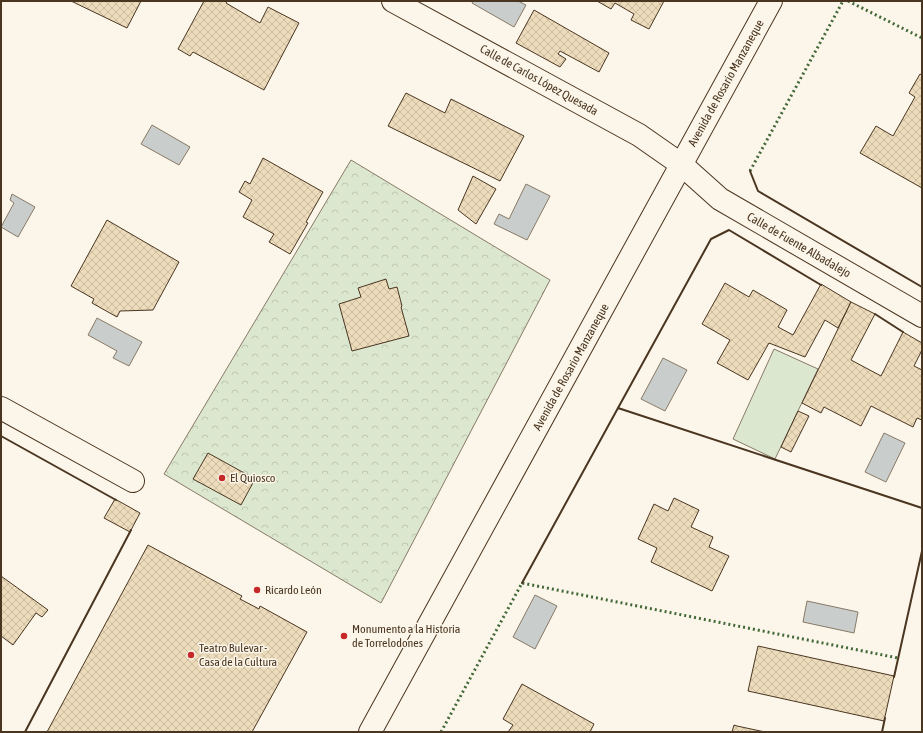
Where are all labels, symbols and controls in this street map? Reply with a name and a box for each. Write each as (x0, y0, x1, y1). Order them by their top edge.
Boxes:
street label: Avenida de Rosario Manzaneque (685, 17, 767, 149)
street label: Calle de Carlos López Quesada (477, 42, 601, 118)
street label: Calle de Fuente Albadalejo (744, 209, 854, 281)
street label: Avenida de Rosario Manzaneque (530, 301, 612, 433)
place label: El Quiosco (230, 471, 276, 485)
marker: El Quiosco (217, 473, 227, 483)
place label: Ricardo León (265, 583, 322, 597)
marker: Ricardo León (252, 585, 262, 595)
place label: Monumento a la Historia de Torrelodones (352, 622, 460, 650)
marker: Monumento a la Historia de Torrelodones (339, 631, 349, 641)
place label: Teatro Bulevar - Casa de la Cultura (199, 641, 277, 669)
marker: Teatro Bulevar - Casa de la Cultura (186, 650, 196, 660)

